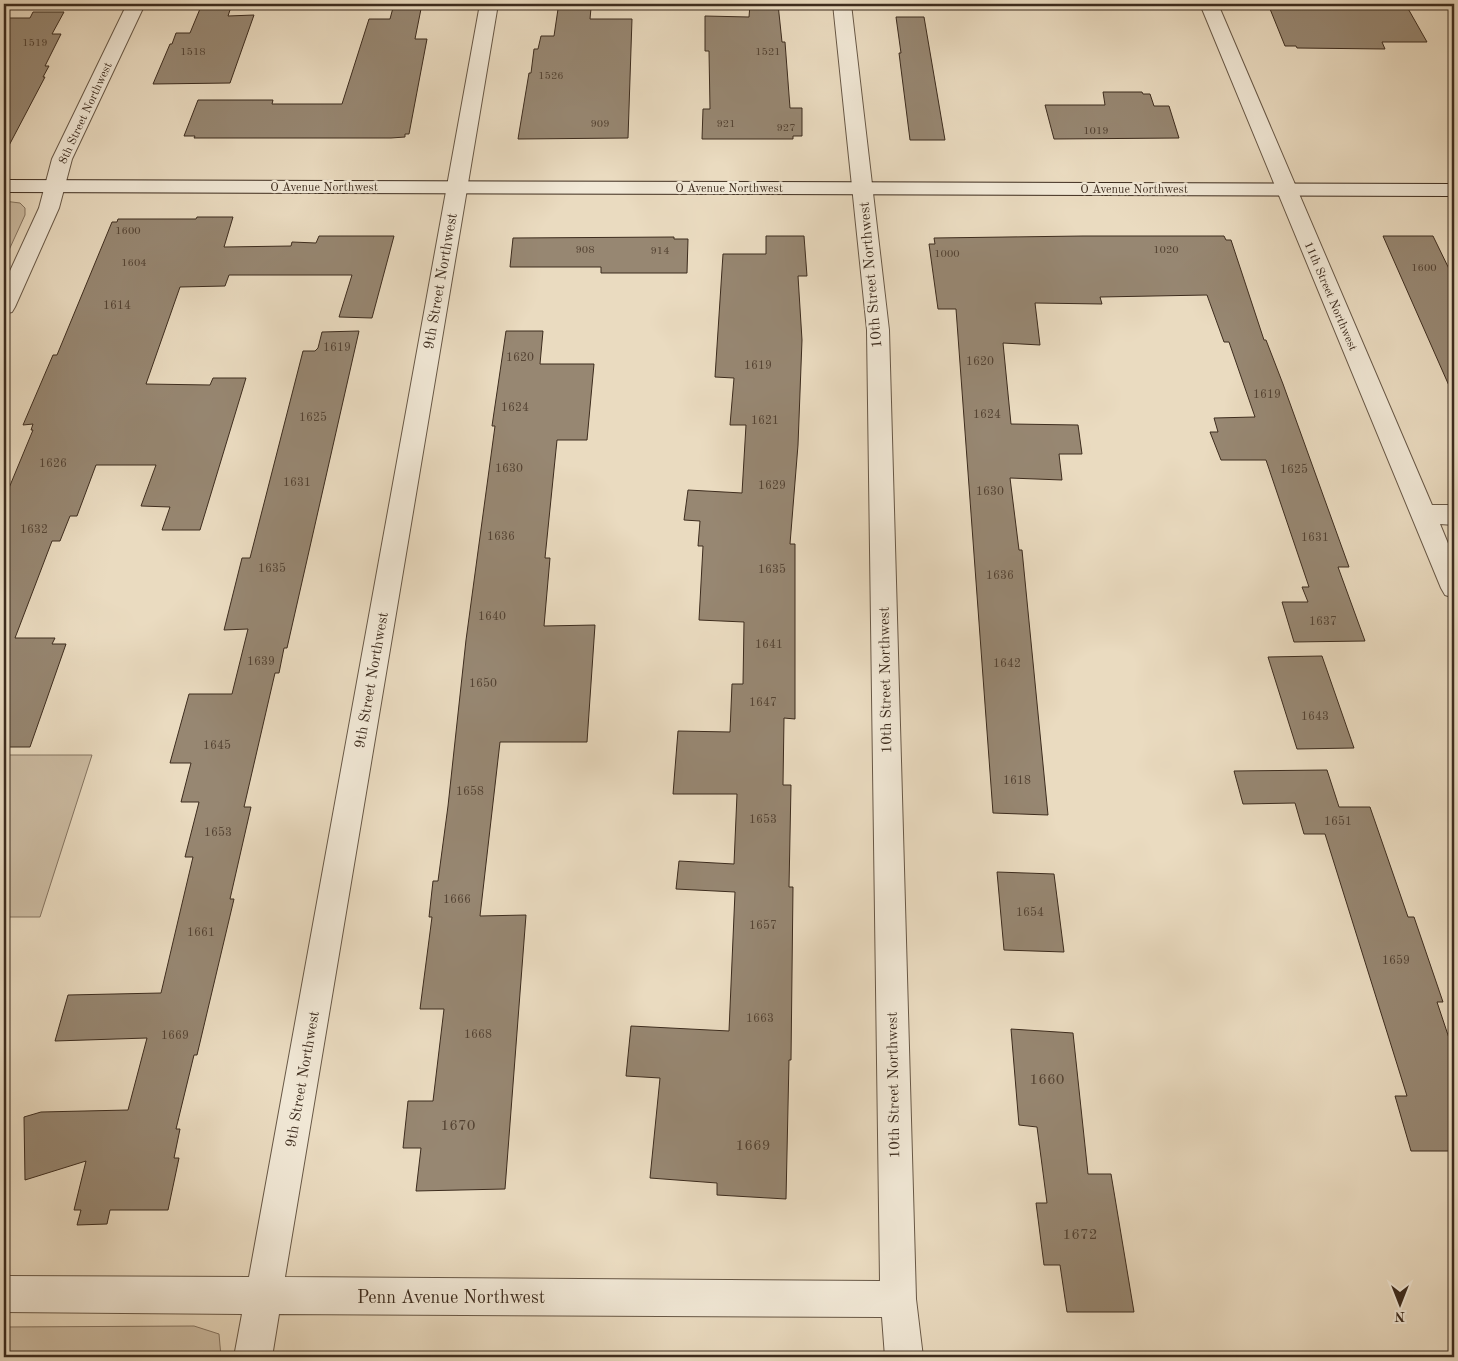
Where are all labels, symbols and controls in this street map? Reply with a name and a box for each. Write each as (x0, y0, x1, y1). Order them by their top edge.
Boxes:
house number: 1519 (22, 38, 48, 49)
house number: 1518 (180, 47, 206, 58)
house number: 1521 (755, 47, 781, 58)
street label: 8th Street Northwest (57, 61, 115, 166)
house number: 1526 (538, 71, 564, 82)
house number: 909 (590, 119, 610, 130)
house number: 921 (716, 119, 736, 130)
house number: 927 (776, 123, 796, 134)
house number: 1019 (1083, 126, 1109, 137)
street label: O Avenue Northwest (270, 182, 378, 194)
street label: O Avenue Northwest (675, 183, 783, 195)
street label: O Avenue Northwest (1080, 184, 1188, 196)
street label: 10th Street Northwest (858, 201, 885, 349)
street label: 9th Street Northwest (422, 212, 461, 351)
house number: 1600 (115, 226, 141, 237)
street label: 11th Street Northwest (1302, 240, 1359, 353)
house number: 908 (575, 245, 595, 256)
house number: 1020 (1153, 245, 1179, 256)
house number: 914 (650, 246, 670, 257)
house number: 1000 (934, 249, 960, 260)
house number: 1604 (121, 258, 147, 269)
house number: 1600 (1411, 263, 1437, 274)
house number: 1614 (103, 300, 131, 312)
house number: 1619 (323, 342, 351, 354)
house number: 1620 (506, 352, 534, 364)
house number: 1620 (966, 356, 994, 368)
house number: 1619 (744, 360, 772, 372)
house number: 1619 (1253, 389, 1281, 401)
house number: 1624 (501, 402, 529, 414)
house number: 1624 (973, 409, 1001, 421)
house number: 1625 (299, 411, 327, 424)
house number: 1621 (751, 415, 779, 427)
house number: 1626 (39, 458, 67, 470)
house number: 1630 (495, 463, 523, 475)
house number: 1625 (1280, 463, 1308, 476)
house number: 1631 (283, 477, 311, 489)
house number: 1629 (758, 480, 786, 492)
house number: 1630 (976, 486, 1004, 498)
house number: 1632 (20, 524, 48, 536)
house number: 1636 (487, 531, 515, 543)
house number: 1631 (1301, 532, 1329, 544)
house number: 1635 (258, 562, 286, 575)
house number: 1635 (758, 563, 786, 576)
house number: 1636 (986, 570, 1014, 582)
street label: 10th Street Northwest (878, 606, 895, 754)
street label: 9th Street Northwest (353, 611, 392, 750)
house number: 1640 (478, 611, 506, 623)
house number: 1637 (1309, 616, 1337, 628)
house number: 1641 (755, 639, 783, 651)
house number: 1639 (247, 656, 275, 668)
house number: 1642 (993, 658, 1021, 670)
house number: 1650 (469, 677, 497, 690)
house number: 1647 (749, 697, 777, 709)
house number: 1643 (1301, 711, 1329, 723)
house number: 1645 (203, 739, 231, 752)
house number: 1618 (1003, 775, 1031, 787)
house number: 1658 (456, 785, 484, 798)
house number: 1653 (749, 813, 777, 826)
house number: 1651 (1324, 815, 1352, 828)
house number: 1653 (204, 826, 232, 839)
house number: 1666 (443, 894, 471, 906)
house number: 1654 (1016, 906, 1044, 919)
house number: 1657 (749, 919, 777, 932)
house number: 1661 (187, 927, 215, 939)
house number: 1659 (1382, 954, 1410, 967)
street label: 9th Street Northwest (284, 1010, 323, 1149)
street label: 10th Street Northwest (886, 1011, 903, 1159)
house number: 1663 (746, 1013, 774, 1025)
house number: 1668 (464, 1029, 492, 1041)
house number: 1669 (161, 1030, 189, 1042)
house number: 1660 (1030, 1073, 1064, 1088)
house number: 1670 (441, 1119, 475, 1134)
house number: 1669 (736, 1139, 770, 1154)
house number: 1672 (1063, 1228, 1097, 1243)
north arrow (1376, 1278, 1426, 1328)
street label: Penn Avenue Northwest (357, 1289, 545, 1307)
text: N (1394, 1309, 1405, 1323)

